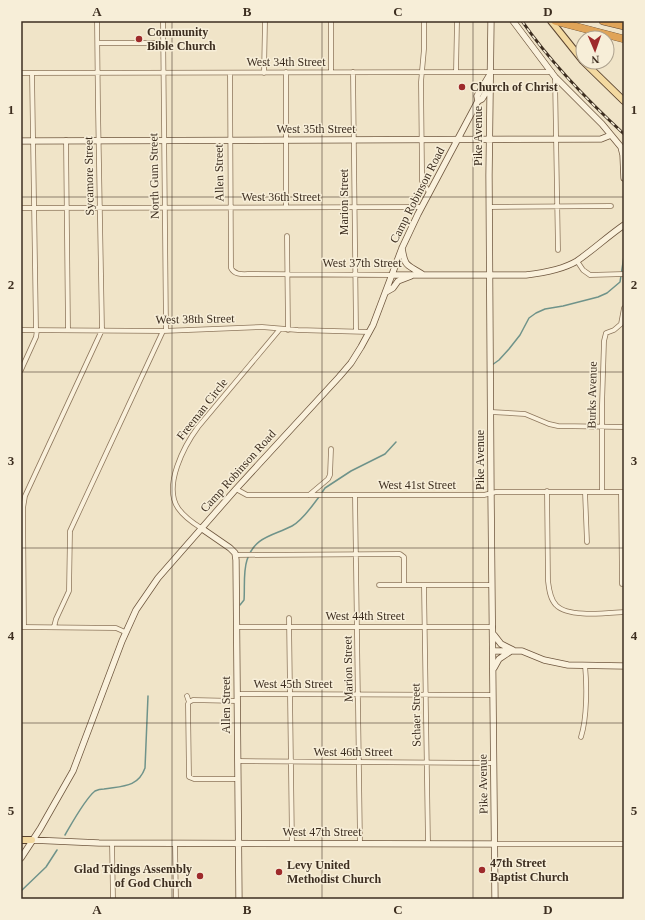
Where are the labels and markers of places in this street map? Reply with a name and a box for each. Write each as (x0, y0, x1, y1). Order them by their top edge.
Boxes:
place label: Community Bible Church (147, 25, 216, 53)
marker: Community Bible Church (134, 34, 144, 44)
place label: Church of Christ (470, 80, 558, 94)
marker: Church of Christ (457, 82, 467, 92)
place label: 47th Street Baptist Church (490, 856, 569, 884)
place label: Levy United Methodist Church (287, 858, 381, 886)
place label: Glad Tidings Assembly of God Church (74, 862, 192, 890)
marker: 47th Street Baptist Church (477, 865, 487, 875)
marker: Levy United Methodist Church (274, 867, 284, 877)
marker: Glad Tidings Assembly of God Church (195, 871, 205, 881)

